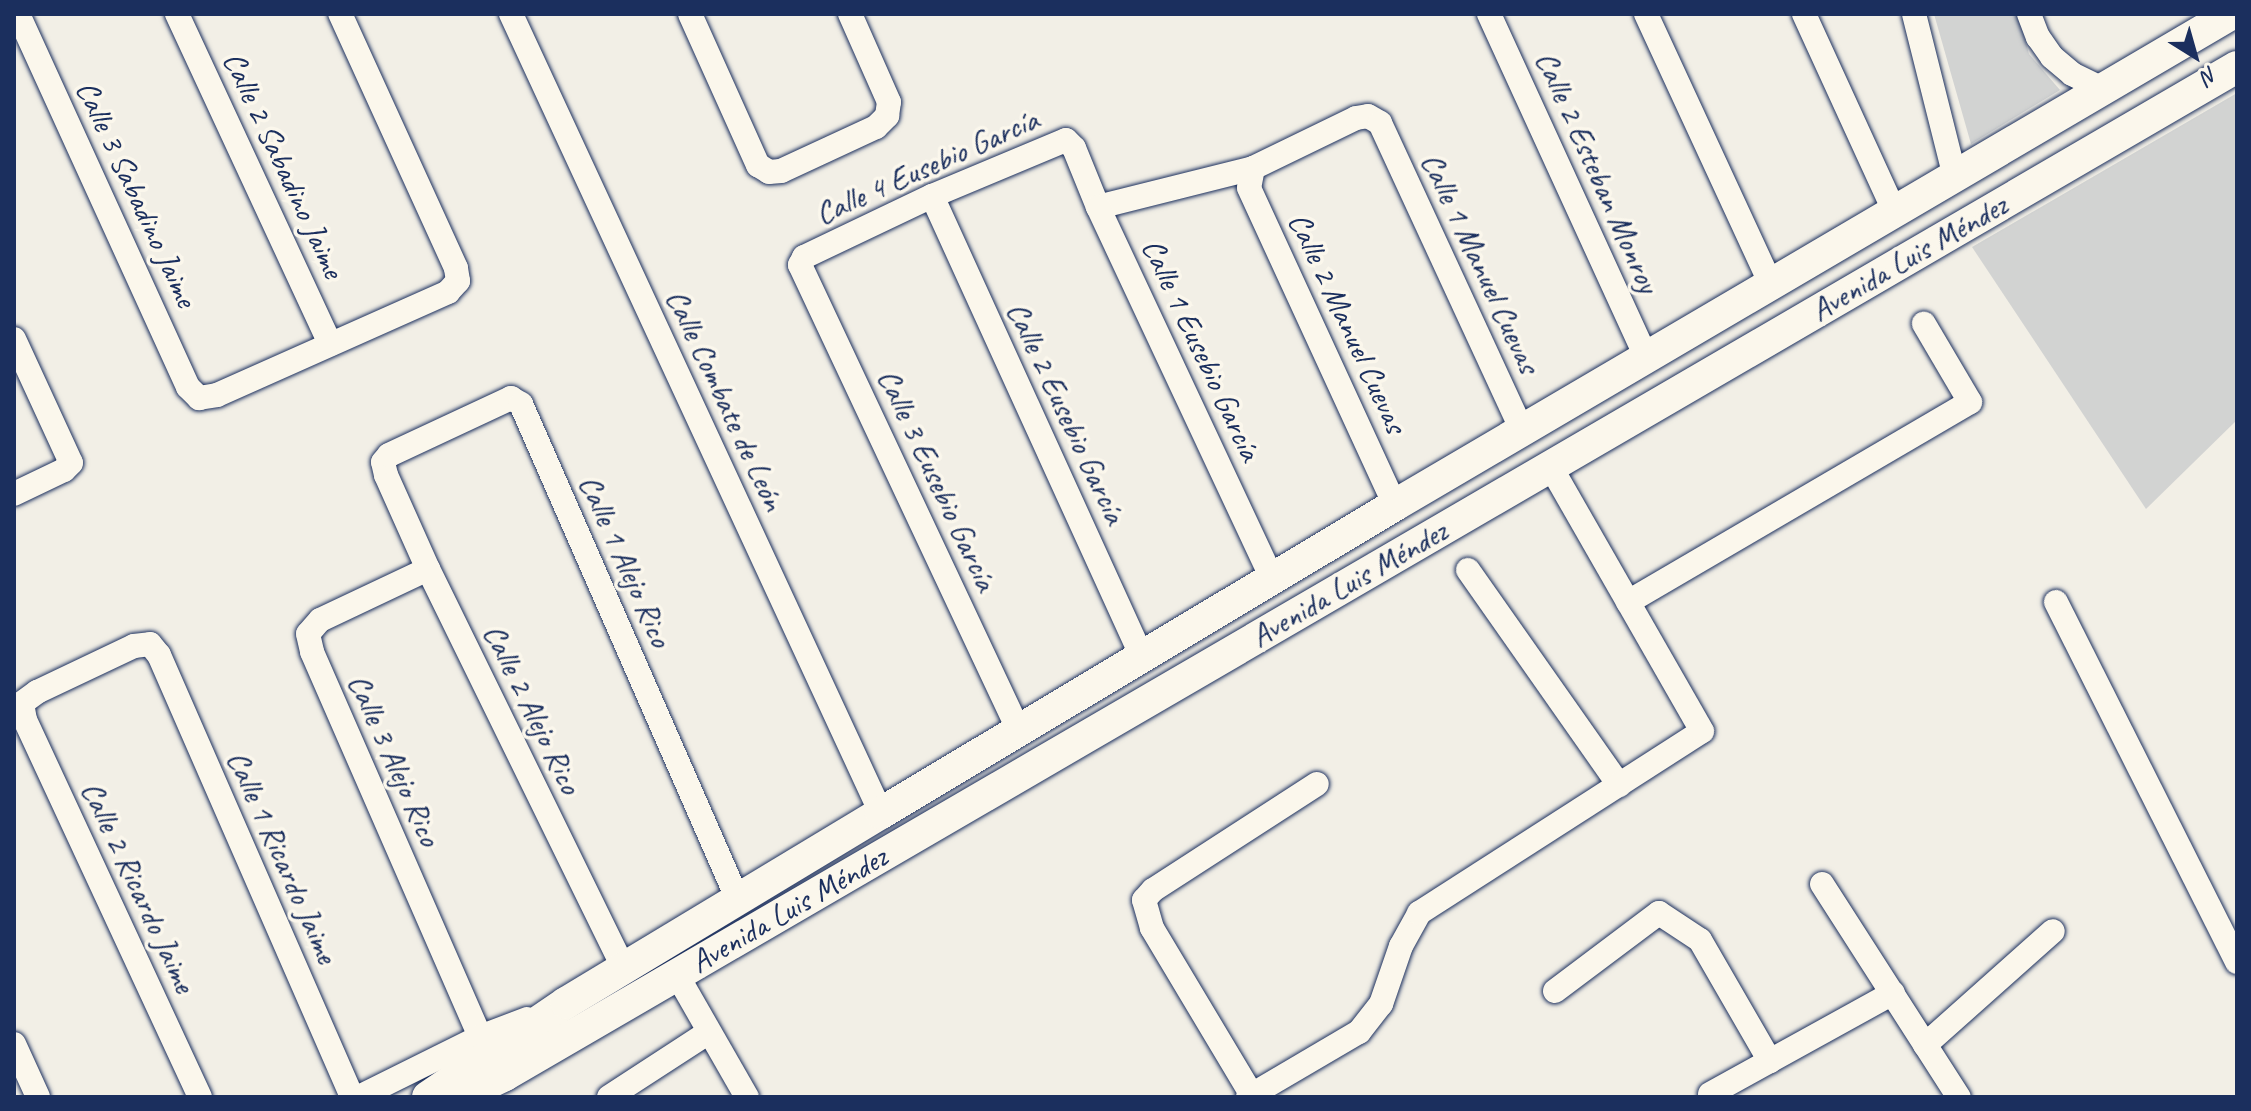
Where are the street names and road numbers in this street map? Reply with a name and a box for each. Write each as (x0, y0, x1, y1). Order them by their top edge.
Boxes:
street label: Calle 2 Sabadino Jaime (214, 45, 352, 285)
street label: Calle 2 Esteban Monroy (1527, 45, 1667, 299)
street label: Calle 3 Sabadino Jaime (67, 74, 205, 314)
street label: Calle 4 Eusebio García (809, 100, 1045, 234)
street label: Calle 1 Manuel Cuevas (1412, 147, 1548, 379)
street label: Avenida Luis Méndez (1804, 186, 2014, 330)
street label: Calle 2 Manuel Cuevas (1279, 207, 1415, 439)
street label: Calle 1 Eusebio García (1133, 232, 1269, 468)
street label: Calle Combate de León (657, 284, 793, 516)
street label: Calle 2 Eusebio García (998, 295, 1134, 531)
street label: Calle 3 Eusebio García (869, 362, 1005, 598)
street label: Calle 1 Alejo Rico (570, 469, 680, 653)
street label: Avenida Luis Méndez (1244, 512, 1454, 656)
street label: Calle 2 Alejo Rico (475, 618, 589, 800)
street label: Calle 3 Alejo Rico (339, 668, 449, 852)
street label: Calle 1 Ricardo Jaime (218, 745, 346, 969)
street label: Calle 2 Ricardo Jaime (72, 775, 204, 999)
street label: Avenida Luis Méndez (684, 838, 894, 982)

